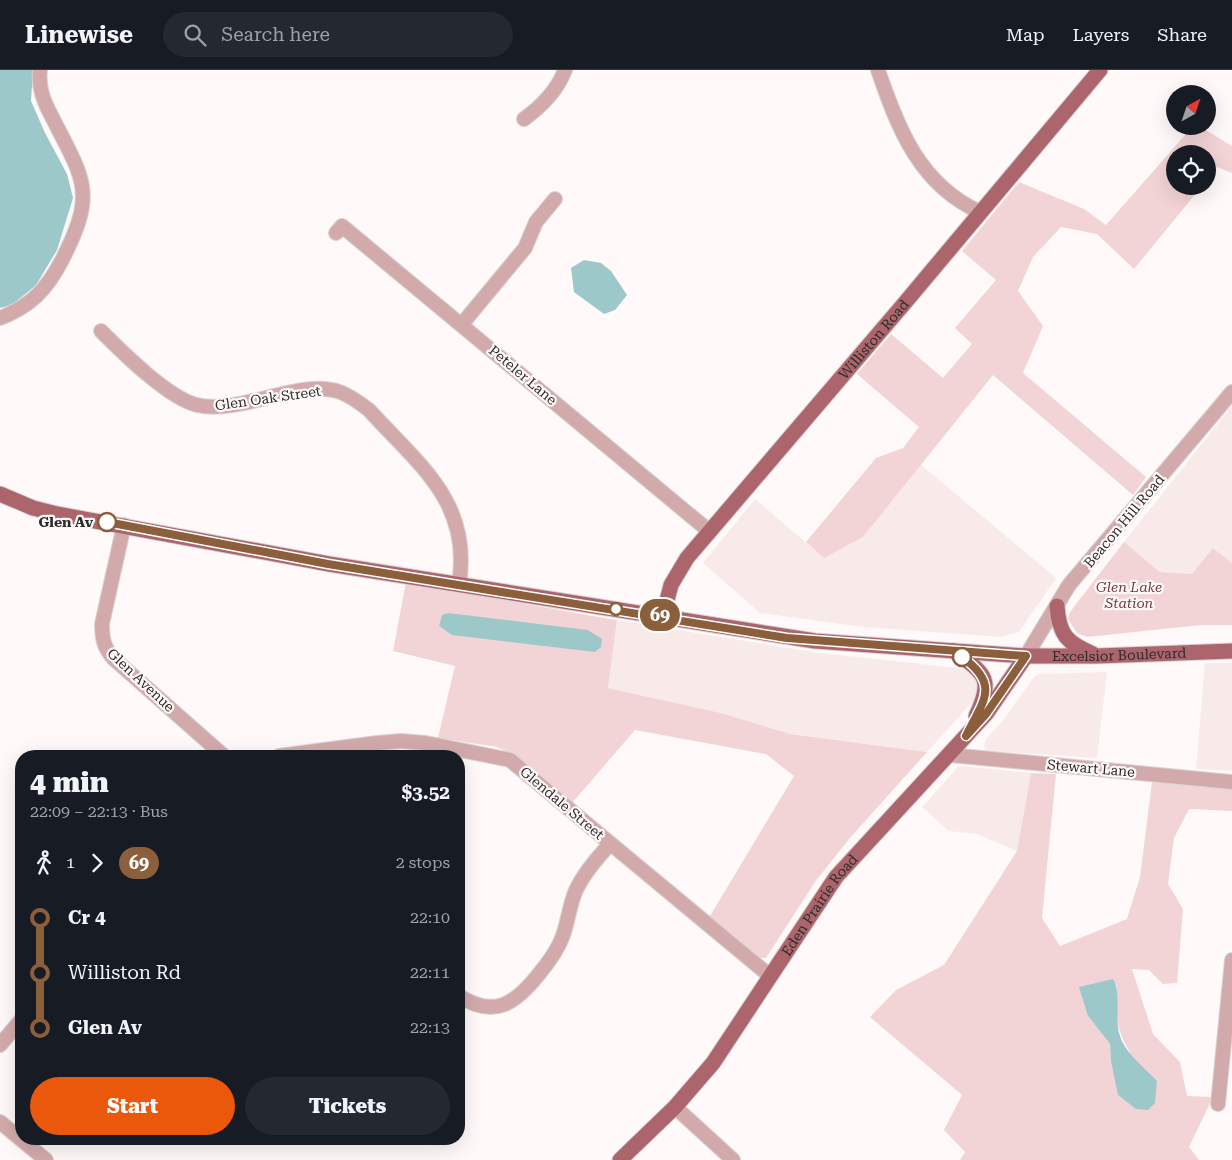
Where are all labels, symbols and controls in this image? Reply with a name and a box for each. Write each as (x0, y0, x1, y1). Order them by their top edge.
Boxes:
search box (163, 12, 513, 57)
text: Linewise (25, 21, 133, 49)
icon: search (181, 21, 209, 49)
text: Search here (221, 23, 330, 46)
text: Map (1006, 24, 1045, 45)
text: Layers (1073, 24, 1129, 45)
text: Share (1157, 24, 1207, 45)
north arrow (1166, 85, 1216, 135)
map controls (1166, 85, 1216, 195)
button: locate (1166, 145, 1216, 195)
street label: Williston Road (835, 296, 912, 382)
street label: Peteler Lane (486, 342, 560, 408)
street label: Glen Oak Street (214, 383, 322, 413)
street label: Beacon Hill Road (1081, 471, 1167, 571)
marker: Glen Av (97, 512, 117, 532)
place label: Glen Av (38, 514, 94, 530)
park label: Glen Lake Station (1096, 579, 1162, 611)
line badge: 69 (638, 599, 682, 631)
unlabelled marker (609, 602, 623, 616)
text: 69 (650, 604, 670, 625)
street label: Glen Avenue (104, 645, 178, 715)
street label: Excelsior Boulevard (1052, 645, 1187, 664)
unlabelled marker (952, 647, 972, 667)
street label: Stewart Lane (1046, 756, 1136, 780)
street label: Glendale Street (517, 763, 607, 843)
text: 4 min (30, 766, 109, 799)
text: $3.52 (401, 781, 450, 804)
text: 22:09 – 22:13 · Bus (30, 802, 168, 821)
icon: walk (30, 849, 58, 877)
icon: forward (83, 849, 111, 877)
street label: Eden Prairie Road (778, 851, 861, 959)
text: 69 (129, 852, 149, 873)
text: 1 (66, 853, 75, 872)
text: 2 stops (396, 853, 450, 872)
text: Cr 4 (68, 906, 106, 929)
text: 22:10 (410, 908, 450, 927)
text: Williston Rd (68, 961, 181, 984)
text: 22:11 (410, 963, 450, 982)
text: Glen Av (68, 1016, 142, 1039)
text: 22:13 (410, 1018, 450, 1037)
button: Start (30, 1077, 235, 1135)
button: Tickets (245, 1077, 450, 1135)

